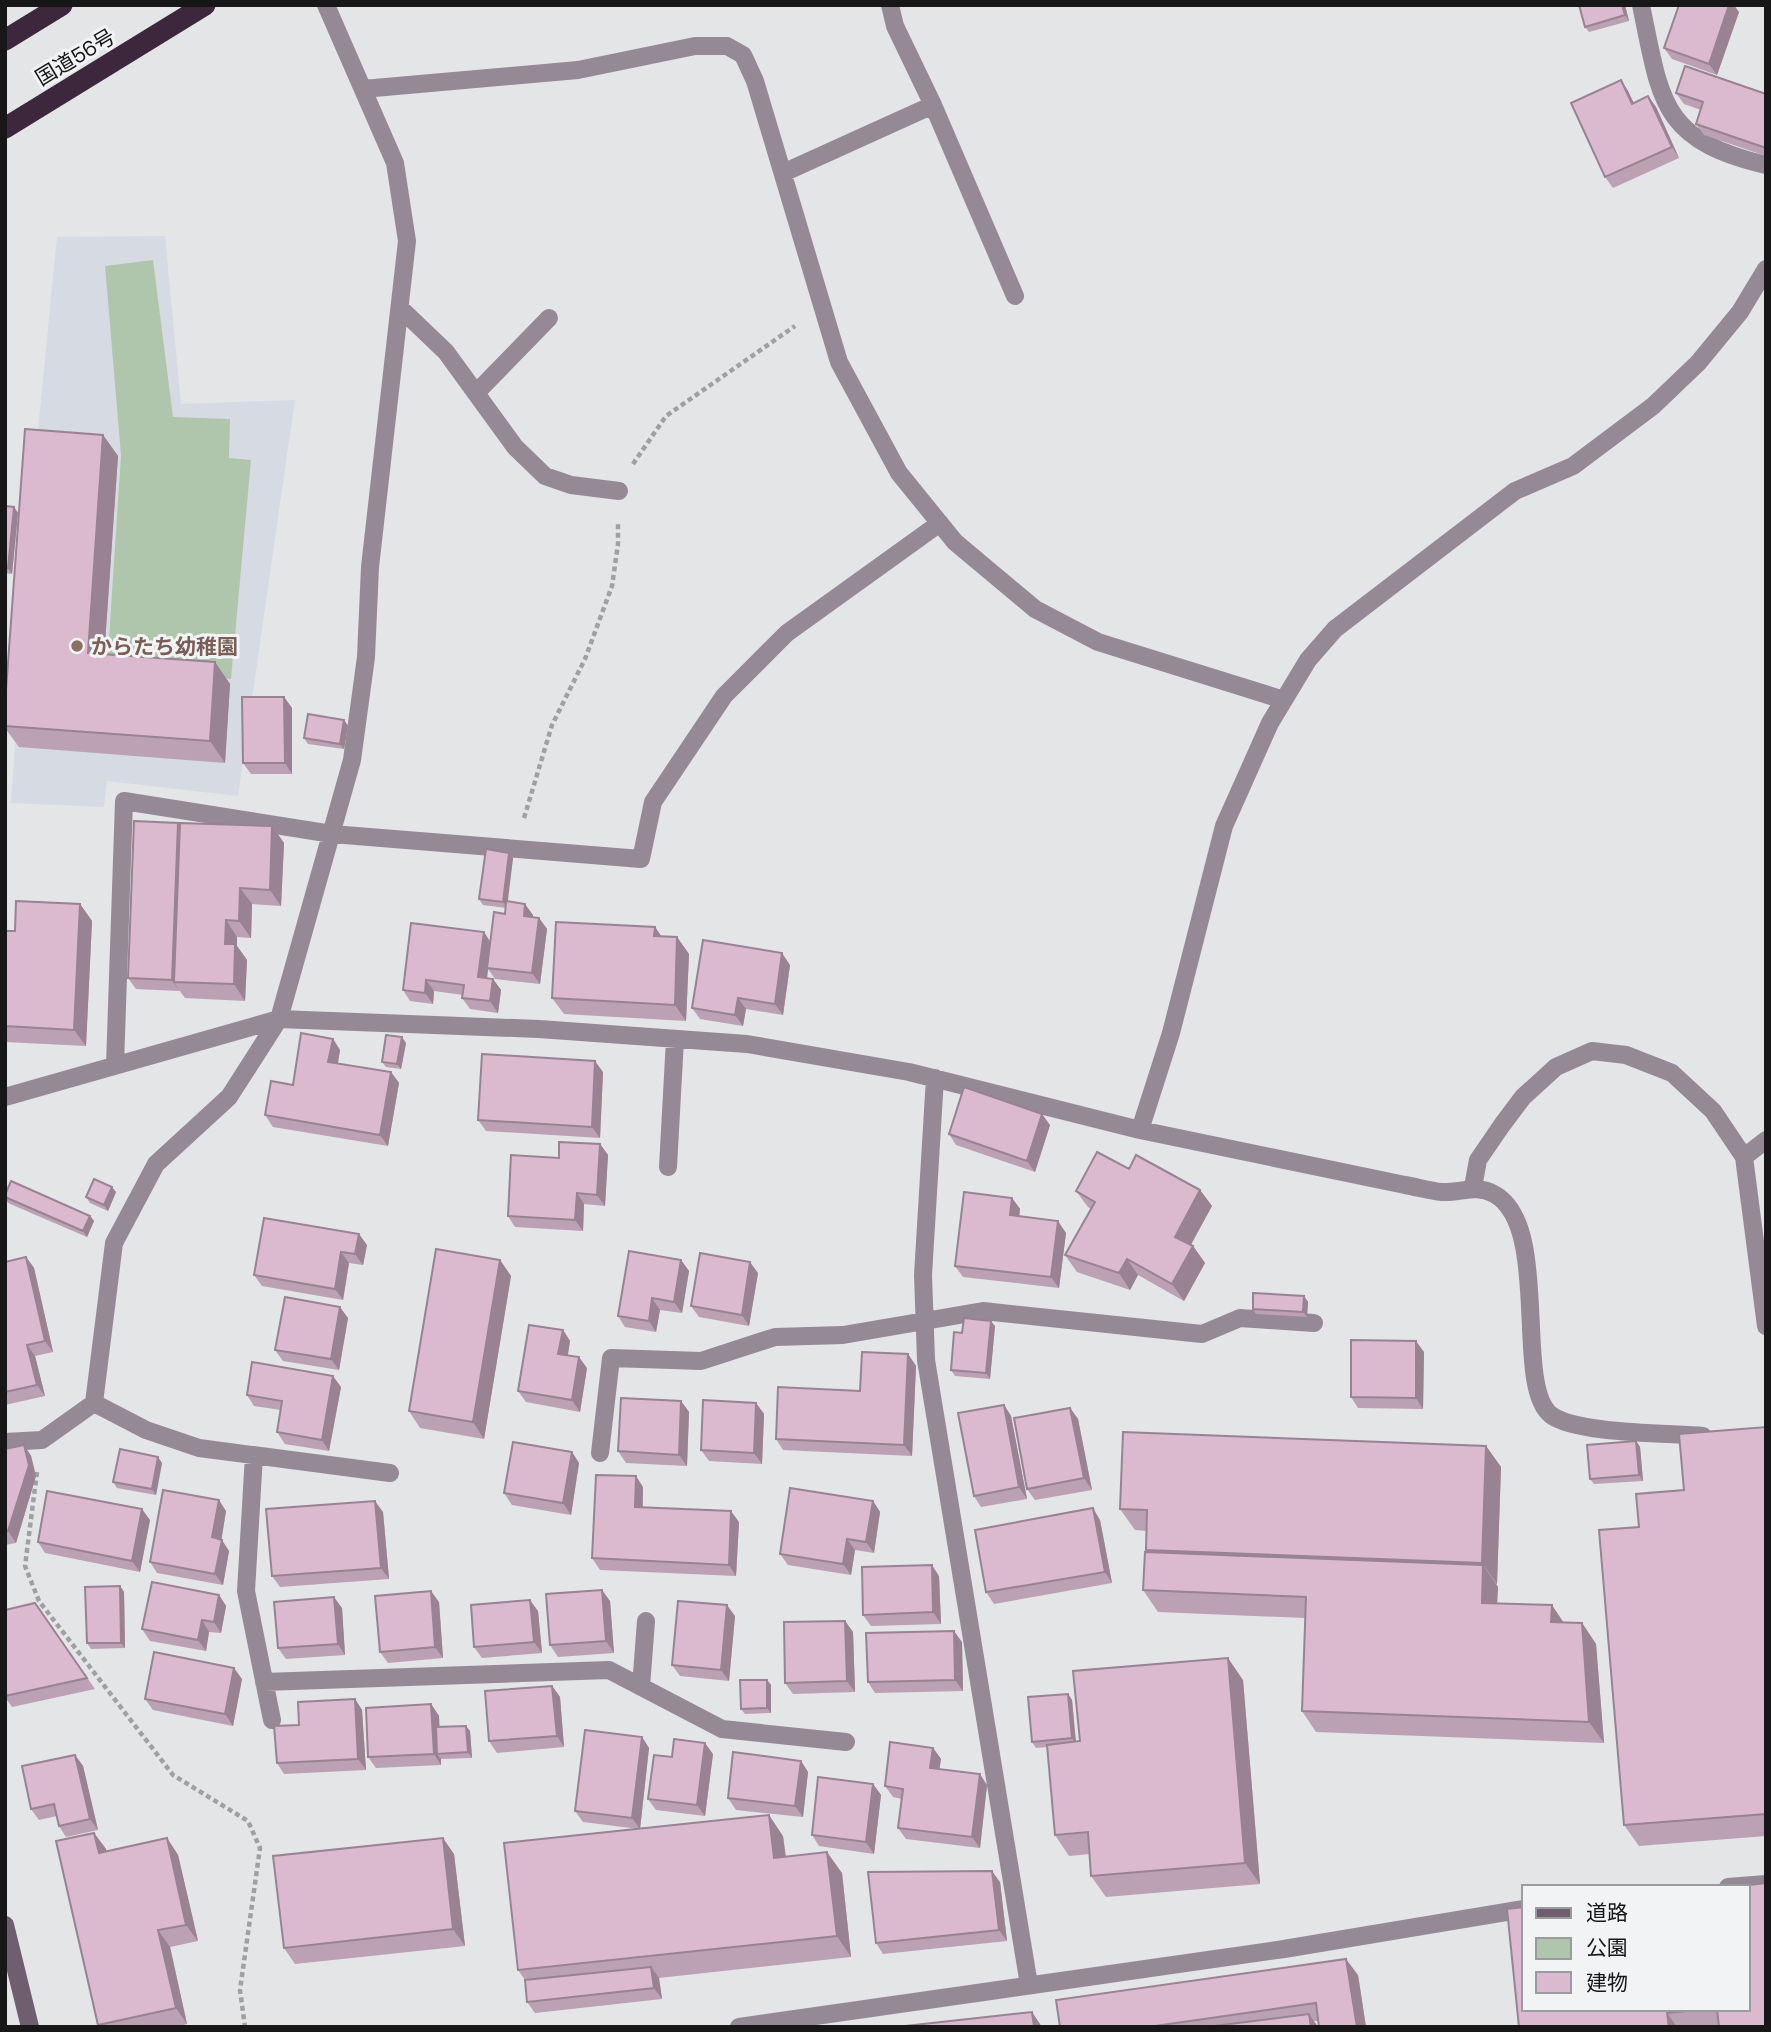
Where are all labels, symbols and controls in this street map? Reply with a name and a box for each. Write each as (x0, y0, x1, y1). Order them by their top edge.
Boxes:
street label: 国道56号 (30, 23, 120, 91)
place label: からたち幼稚園 (91, 633, 238, 660)
marker: からたち幼稚園 (69, 638, 85, 654)
legend (1522, 1885, 1750, 2011)
text: 道路 (1586, 1899, 1628, 1926)
text: 公園 (1586, 1934, 1628, 1961)
text: 建物 (1586, 1969, 1628, 1996)

